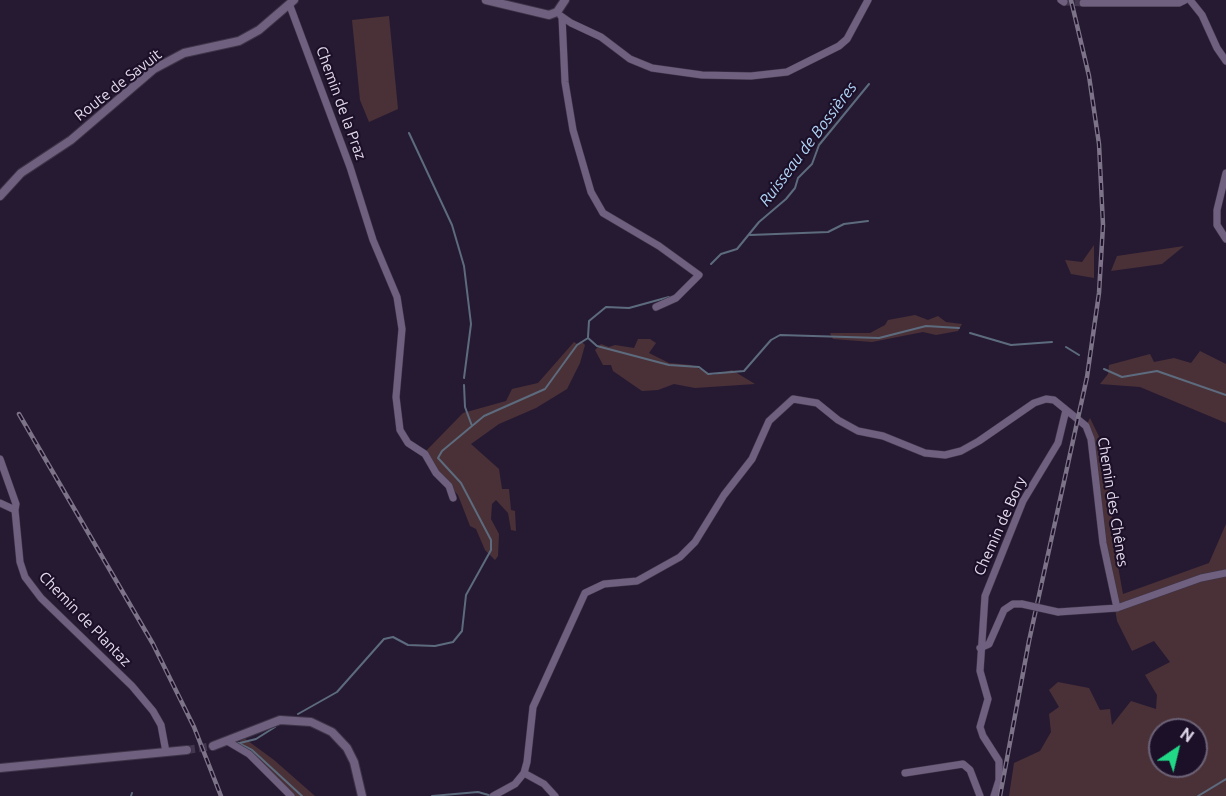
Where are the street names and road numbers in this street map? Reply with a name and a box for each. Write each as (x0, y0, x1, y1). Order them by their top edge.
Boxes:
street label: Chemin de la Praz (312, 44, 370, 162)
street label: Route de Savuit (71, 45, 165, 125)
street label: Chemin des Chênes (1094, 436, 1132, 568)
street label: Chemin de Bory (970, 474, 1030, 578)
street label: Chemin de Plantaz (35, 568, 135, 670)

